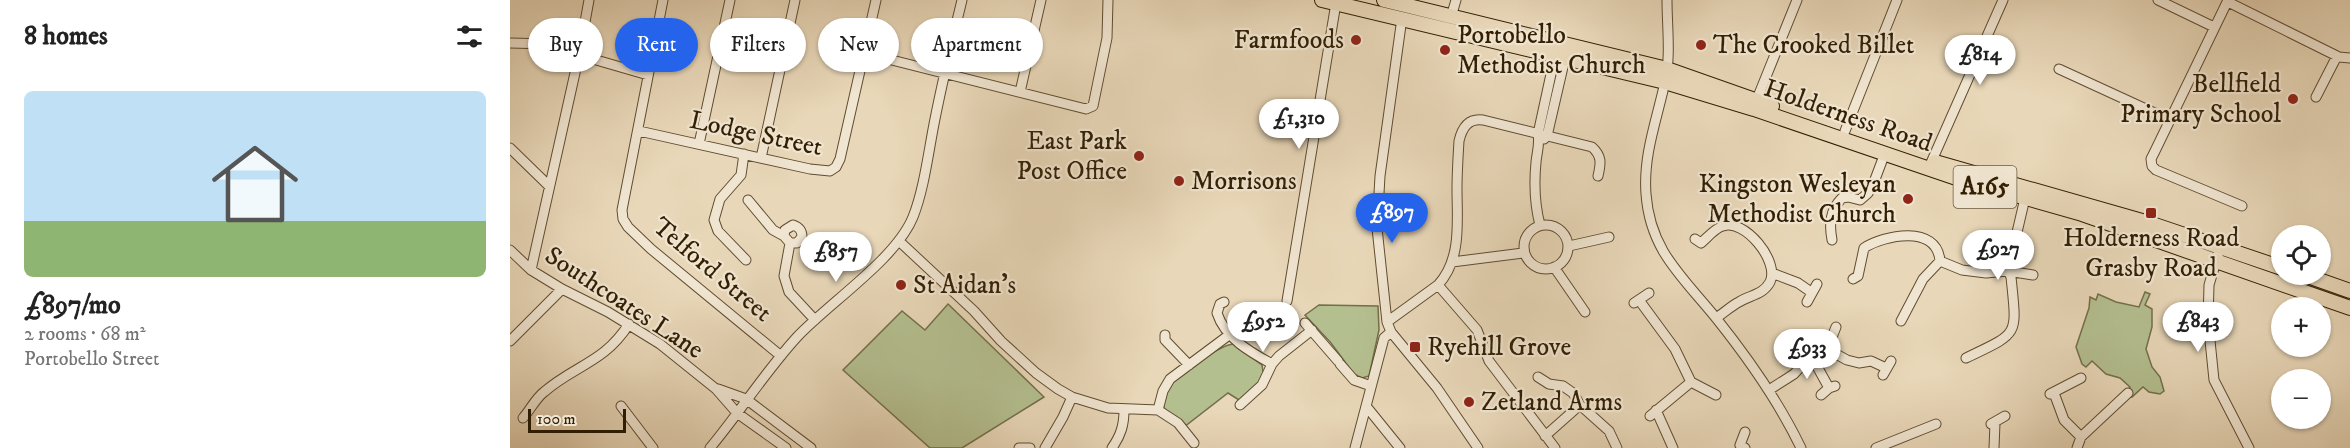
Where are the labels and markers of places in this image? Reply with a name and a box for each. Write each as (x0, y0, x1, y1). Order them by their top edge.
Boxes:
place label: Portobello Methodist Church (1457, 19, 1646, 82)
place label: Farmfoods (1233, 24, 1344, 57)
place label: The Crooked Billet (1713, 29, 1914, 62)
marker: Farmfoods (1349, 33, 1363, 47)
pin: £814 (1944, 35, 2016, 86)
marker: The Crooked Billet (1694, 38, 1708, 52)
marker: Portobello Methodist Church (1438, 43, 1452, 57)
place label: Bellfield Primary School (2120, 68, 2281, 131)
marker: Bellfield Primary School (2286, 92, 2300, 106)
pin: £1,310 (1250, 99, 1348, 150)
place label: East Park Post Office (1017, 125, 1127, 188)
marker: East Park Post Office (1132, 149, 1146, 163)
place label: Morrisons (1191, 165, 1297, 198)
place label: Kingston Wesleyan Methodist Church (1698, 168, 1896, 231)
marker: Morrisons (1172, 174, 1186, 188)
marker: Kingston Wesleyan Methodist Church (1901, 192, 1915, 206)
pin: £897 (1356, 193, 1428, 244)
marker: Holderness Road Grasby Road (2144, 206, 2158, 220)
place label: Holderness Road Grasby Road (2063, 222, 2239, 285)
pin: £927 (1962, 230, 2034, 281)
pin: £857 (800, 232, 872, 283)
place label: St Aidan's (913, 269, 1016, 302)
marker: St Aidan's (894, 278, 908, 292)
pin: £952 (1227, 302, 1299, 353)
pin: £843 (2162, 302, 2234, 353)
pin: £933 (1771, 329, 1843, 380)
place label: Ryehill Grove (1427, 331, 1571, 364)
marker: Ryehill Grove (1408, 340, 1422, 354)
place label: Zetland Arms (1481, 386, 1622, 419)
marker: Zetland Arms (1462, 395, 1476, 409)

